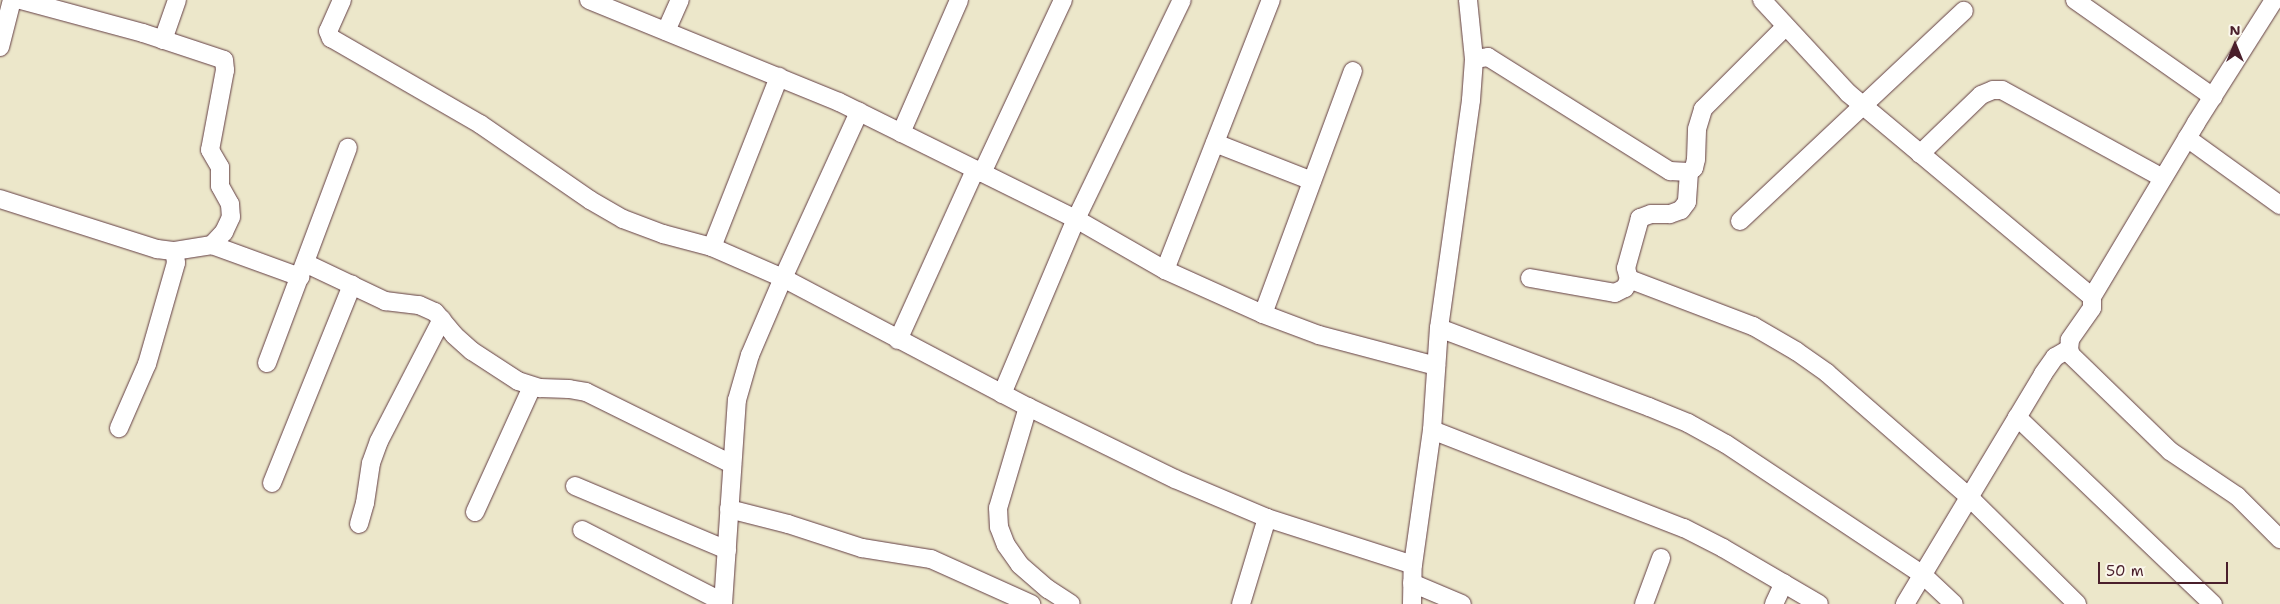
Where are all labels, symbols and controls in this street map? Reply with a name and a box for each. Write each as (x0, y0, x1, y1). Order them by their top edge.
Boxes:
north arrow (2210, 20, 2260, 70)
text: N (2229, 21, 2241, 39)
scale bar (2100, 552, 2230, 584)
text: 50 m (2106, 561, 2144, 581)

